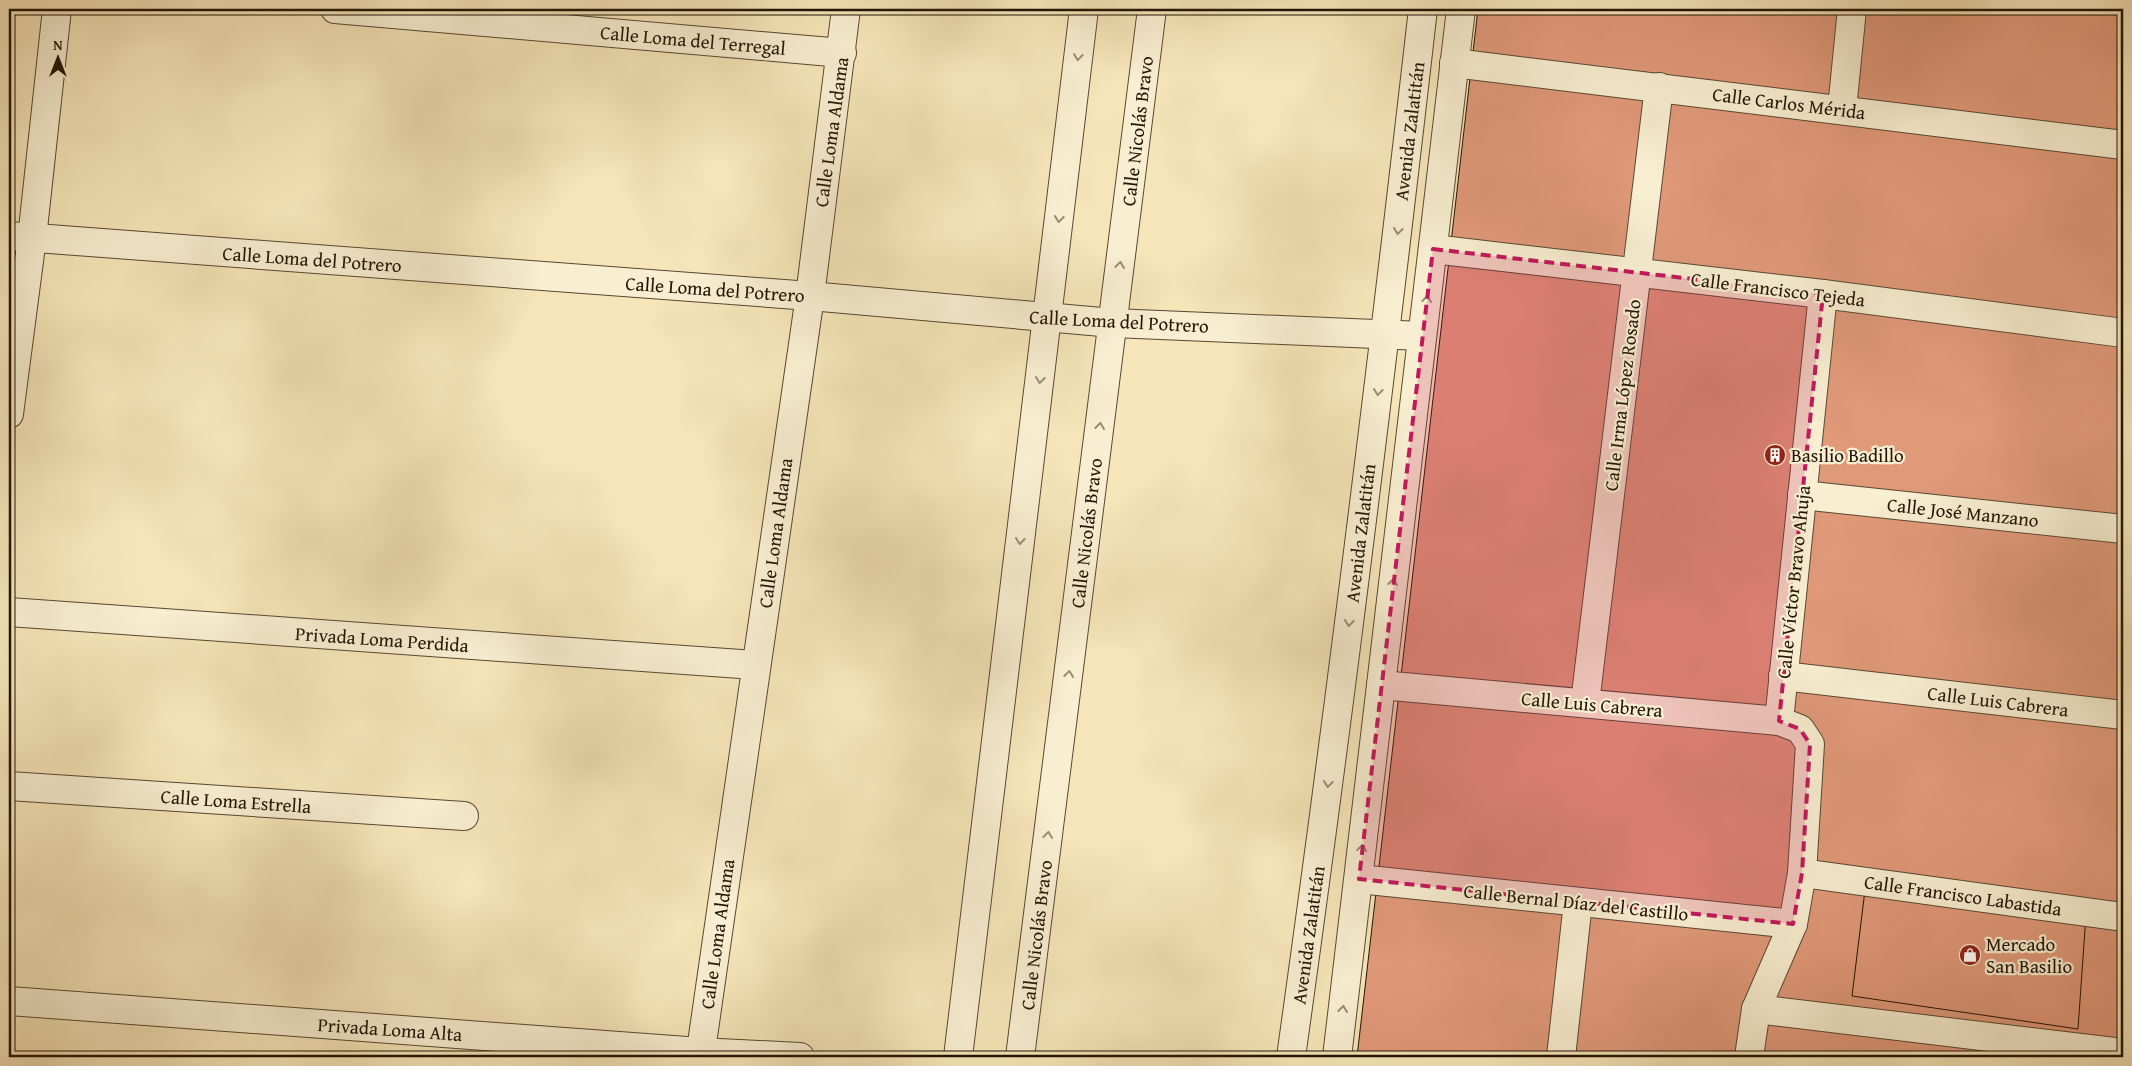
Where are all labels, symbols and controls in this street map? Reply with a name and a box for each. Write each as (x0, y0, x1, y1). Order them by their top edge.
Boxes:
street label: Calle Loma del Terregal (599, 18, 787, 62)
north arrow (32, 32, 82, 82)
text: N (53, 35, 63, 55)
one-way arrow (1073, 53, 1084, 61)
street label: Calle Nicolás Bravo (1114, 54, 1160, 208)
street label: Calle Loma Aldama (807, 55, 855, 209)
street label: Avenida Zalatitán (1387, 60, 1431, 202)
street label: Calle Carlos Mérida (1711, 80, 1867, 126)
one-way arrow (1054, 215, 1065, 223)
one-way arrow (1393, 227, 1404, 235)
street label: Calle Loma del Potrero (221, 239, 403, 279)
one-way arrow (1114, 260, 1125, 268)
street label: Calle Francisco Tejeda (1689, 264, 1867, 314)
street label: Calle Loma del Potrero (624, 269, 806, 309)
one-way arrow (1421, 295, 1432, 303)
street label: Calle Irma López Rosado (1596, 297, 1648, 493)
street label: Calle Loma del Potrero (1029, 302, 1209, 340)
one-way arrow (1035, 376, 1045, 384)
one-way arrow (1374, 388, 1384, 397)
one-way arrow (1094, 422, 1105, 430)
place label: Basilio Badillo (1791, 441, 1904, 469)
building icon: Basilio Badillo (1763, 443, 1787, 467)
street label: Calle Loma Aldama (751, 456, 799, 610)
street label: Calle Nicolás Bravo (1063, 456, 1109, 610)
street label: Avenida Zalatitán (1338, 462, 1382, 604)
street label: Calle Víctor Bravo Ahuja (1769, 484, 1817, 680)
street label: Calle José Manzano (1886, 490, 2040, 534)
one-way arrow (1015, 538, 1026, 546)
one-way arrow (1387, 578, 1398, 586)
street label: Privada Loma Perdida (294, 619, 470, 659)
one-way arrow (1344, 619, 1355, 627)
one-way arrow (1063, 670, 1073, 678)
street label: Calle Luis Cabrera (1926, 678, 2070, 724)
street label: Calle Luis Cabrera (1520, 684, 1664, 724)
one-way arrow (1324, 780, 1334, 789)
street label: Calle Loma Estrella (160, 782, 312, 820)
one-way arrow (1042, 831, 1053, 839)
one-way arrow (1356, 843, 1367, 851)
street label: Calle Loma Aldama (693, 857, 741, 1011)
street label: Calle Nicolás Bravo (1013, 858, 1059, 1012)
street label: Avenida Zalatitán (1284, 864, 1332, 1006)
street label: Calle Francisco Labastida (1863, 867, 2063, 923)
street label: Calle Bernal Díaz del Castillo (1462, 876, 1690, 928)
place label: Mercado San Basilio (1986, 930, 2072, 980)
shop icon: Mercado San Basilio (1958, 943, 1982, 967)
one-way arrow (1337, 1005, 1348, 1013)
street label: Privada Loma Alta (317, 1010, 463, 1048)

